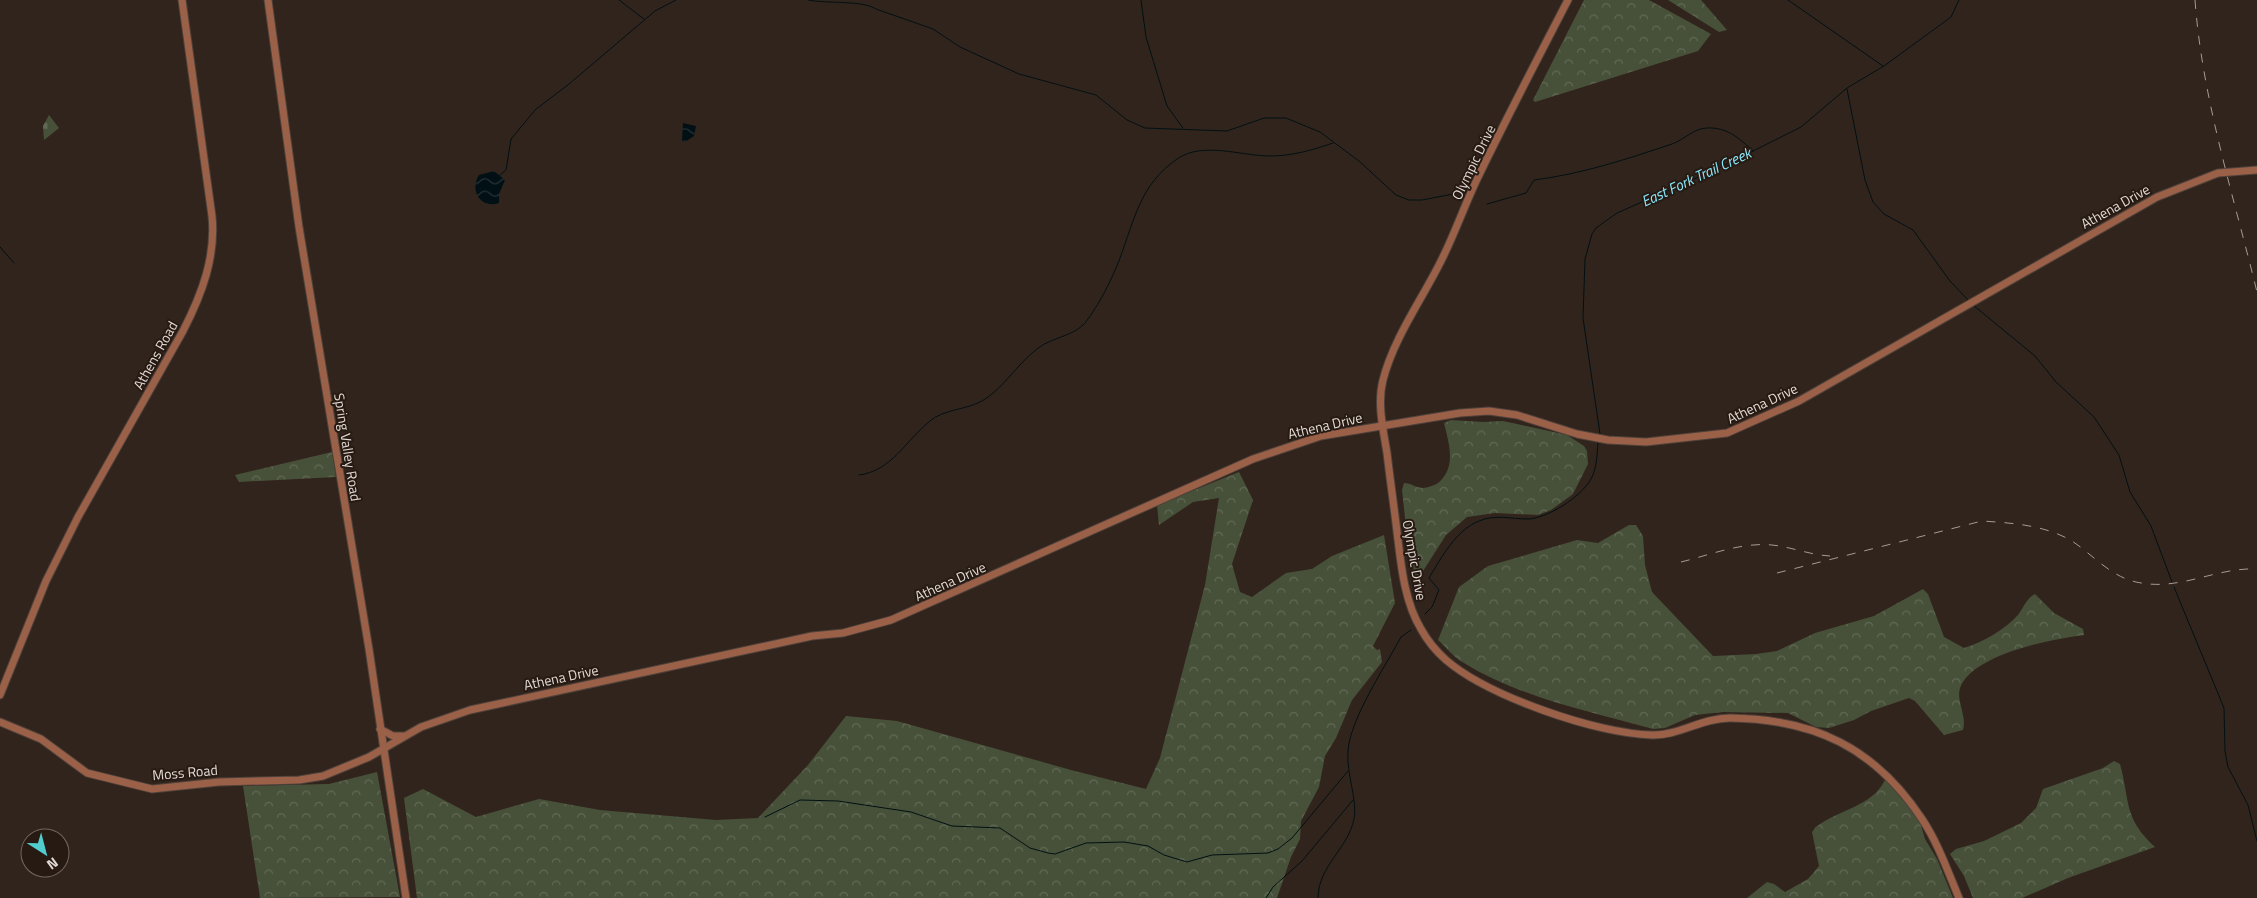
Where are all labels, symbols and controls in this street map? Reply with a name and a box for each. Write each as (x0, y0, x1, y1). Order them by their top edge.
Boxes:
street label: Olympic Drive (1446, 121, 1500, 203)
water label: East Fork Trail Creek (1637, 140, 1757, 213)
street label: Athena Drive (2077, 178, 2153, 234)
street label: Athens Road (128, 317, 182, 393)
street label: Athena Drive (1723, 377, 1801, 429)
street label: Spring Valley Road (329, 392, 367, 502)
street label: Athena Drive (1286, 406, 1364, 444)
street label: Olympic Drive (1398, 518, 1432, 602)
street label: Athena Drive (911, 556, 989, 606)
street label: Athena Drive (522, 659, 600, 695)
street label: Moss Road (151, 759, 219, 785)
north arrow (20, 828, 70, 878)
text: N (43, 853, 63, 875)

